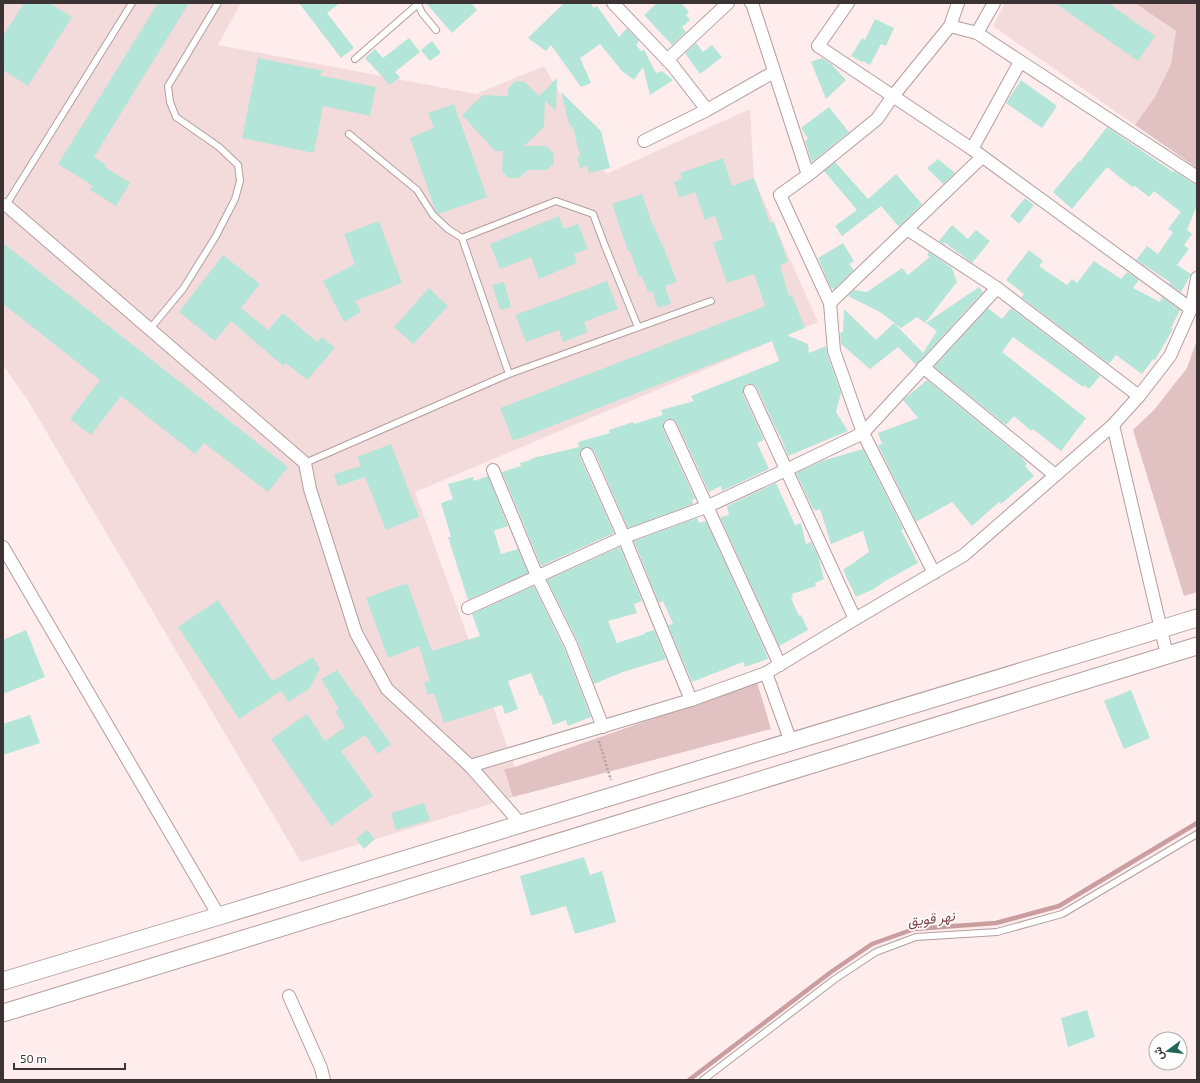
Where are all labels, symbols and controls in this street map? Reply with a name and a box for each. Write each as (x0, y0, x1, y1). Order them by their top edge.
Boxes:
water label: نهر قويق (906, 907, 957, 930)
north arrow (1148, 1031, 1188, 1071)
scale bar (14, 1045, 125, 1071)
text: ش (1150, 1045, 1167, 1062)
text: 50 m (20, 1051, 47, 1065)

